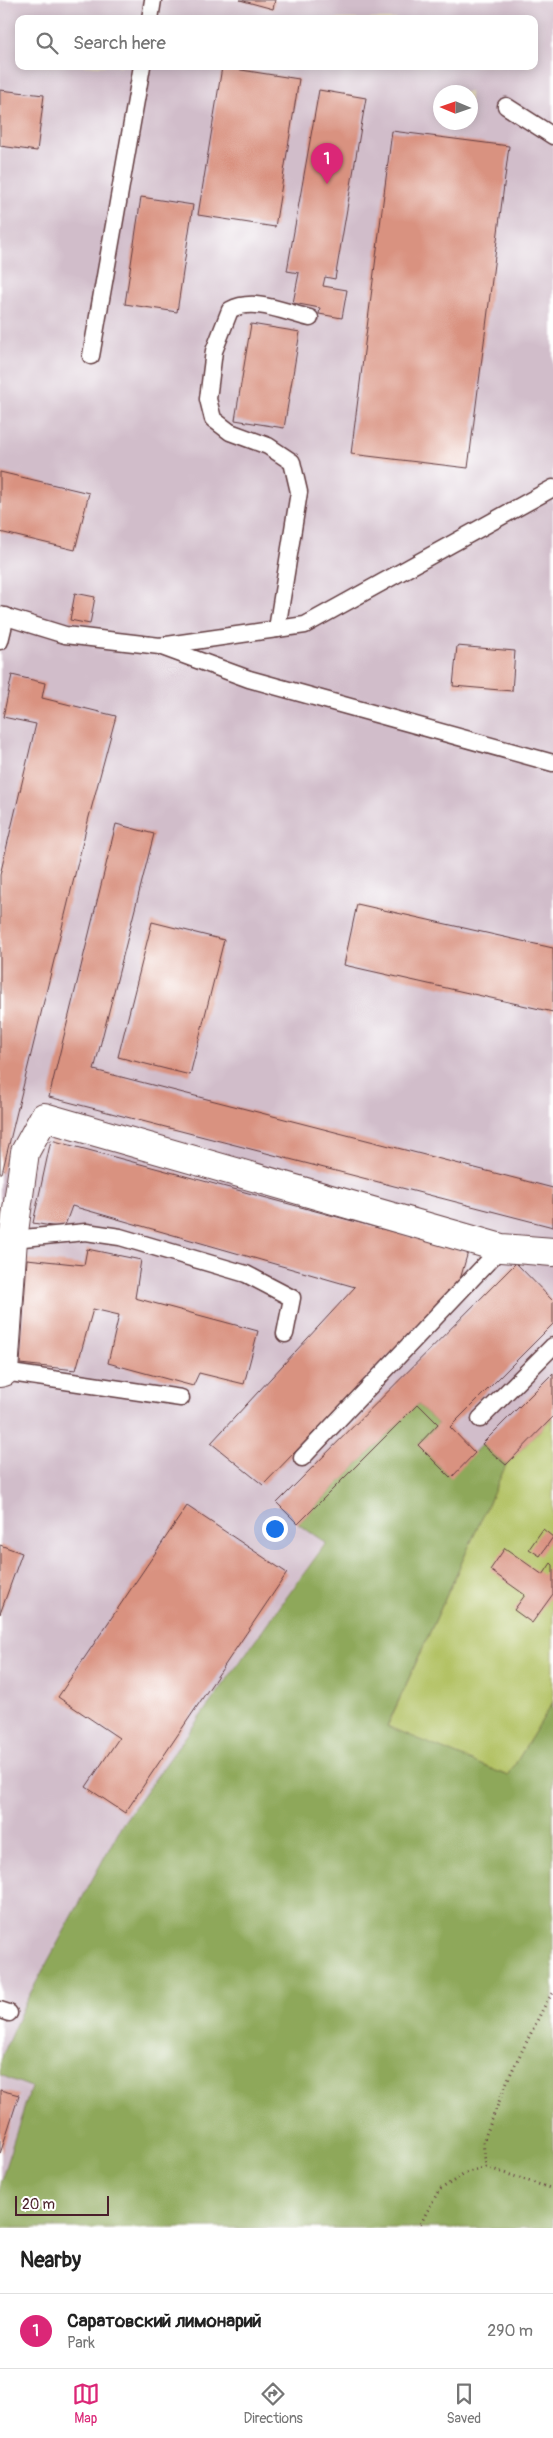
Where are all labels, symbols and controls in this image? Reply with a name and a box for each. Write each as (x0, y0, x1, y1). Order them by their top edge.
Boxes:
search box (15, 15, 538, 70)
icon: search (33, 29, 61, 57)
text: Search here (73, 31, 166, 55)
north arrow (433, 85, 478, 130)
pin: 1 (311, 143, 343, 184)
your location (262, 1516, 288, 1542)
scale bar (15, 2193, 109, 2216)
text: 20 m (22, 2196, 55, 2213)
text: Nearby (20, 2247, 81, 2274)
text: Саратовский лимонарий (67, 2309, 262, 2333)
text: 1 (33, 2321, 39, 2341)
text: 290 m (487, 2321, 533, 2341)
text: Park (67, 2333, 95, 2353)
tab: Map (72, 2380, 100, 2427)
tab: Directions (243, 2380, 303, 2427)
tab: Saved (446, 2380, 481, 2427)

